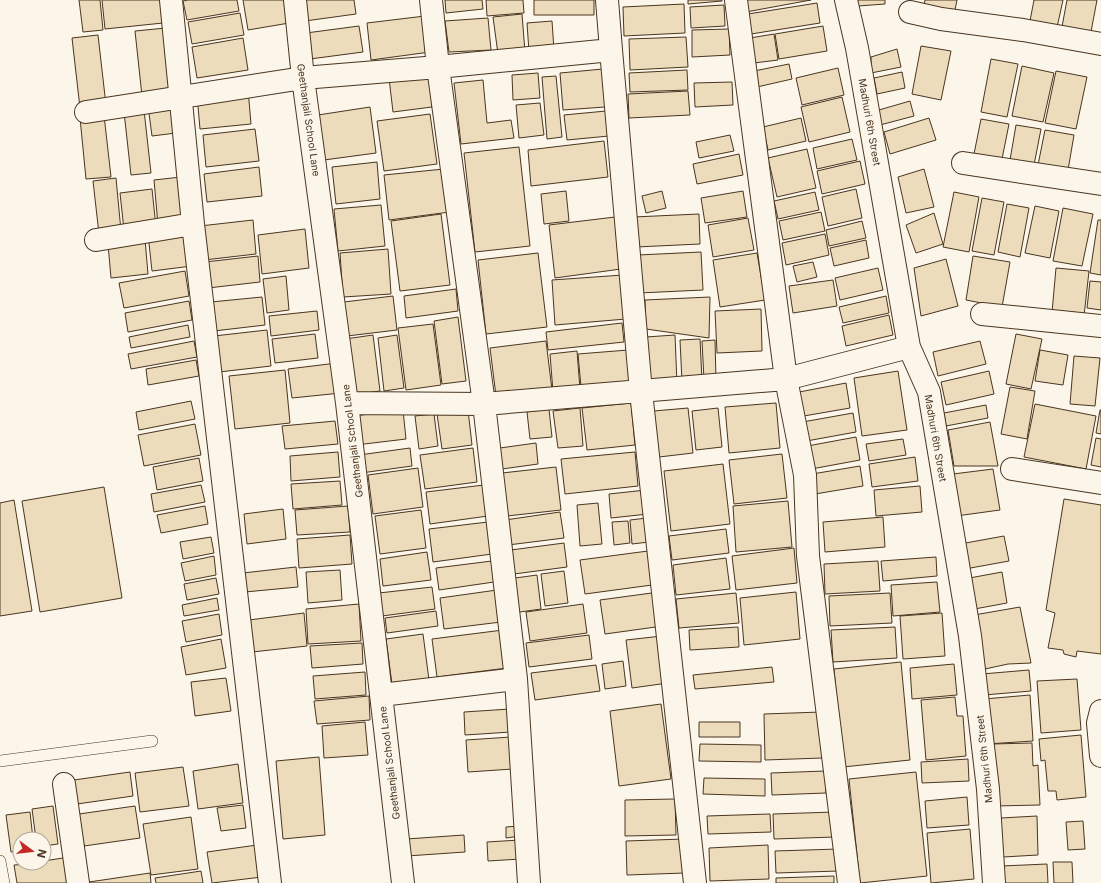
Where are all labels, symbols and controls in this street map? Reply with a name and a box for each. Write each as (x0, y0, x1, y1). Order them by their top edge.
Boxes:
street label: Geethanjali School Lane (295, 63, 323, 177)
street label: Madhuri 6th Street (856, 78, 884, 167)
street label: Geethanjali School Lane (339, 384, 365, 498)
street label: Madhuri 6th Street (922, 394, 950, 483)
street label: Geethanjali School Lane (376, 706, 402, 820)
street label: Madhuri 6th Street (973, 714, 995, 803)
north arrow (12, 831, 52, 871)
text: N (34, 848, 50, 859)

